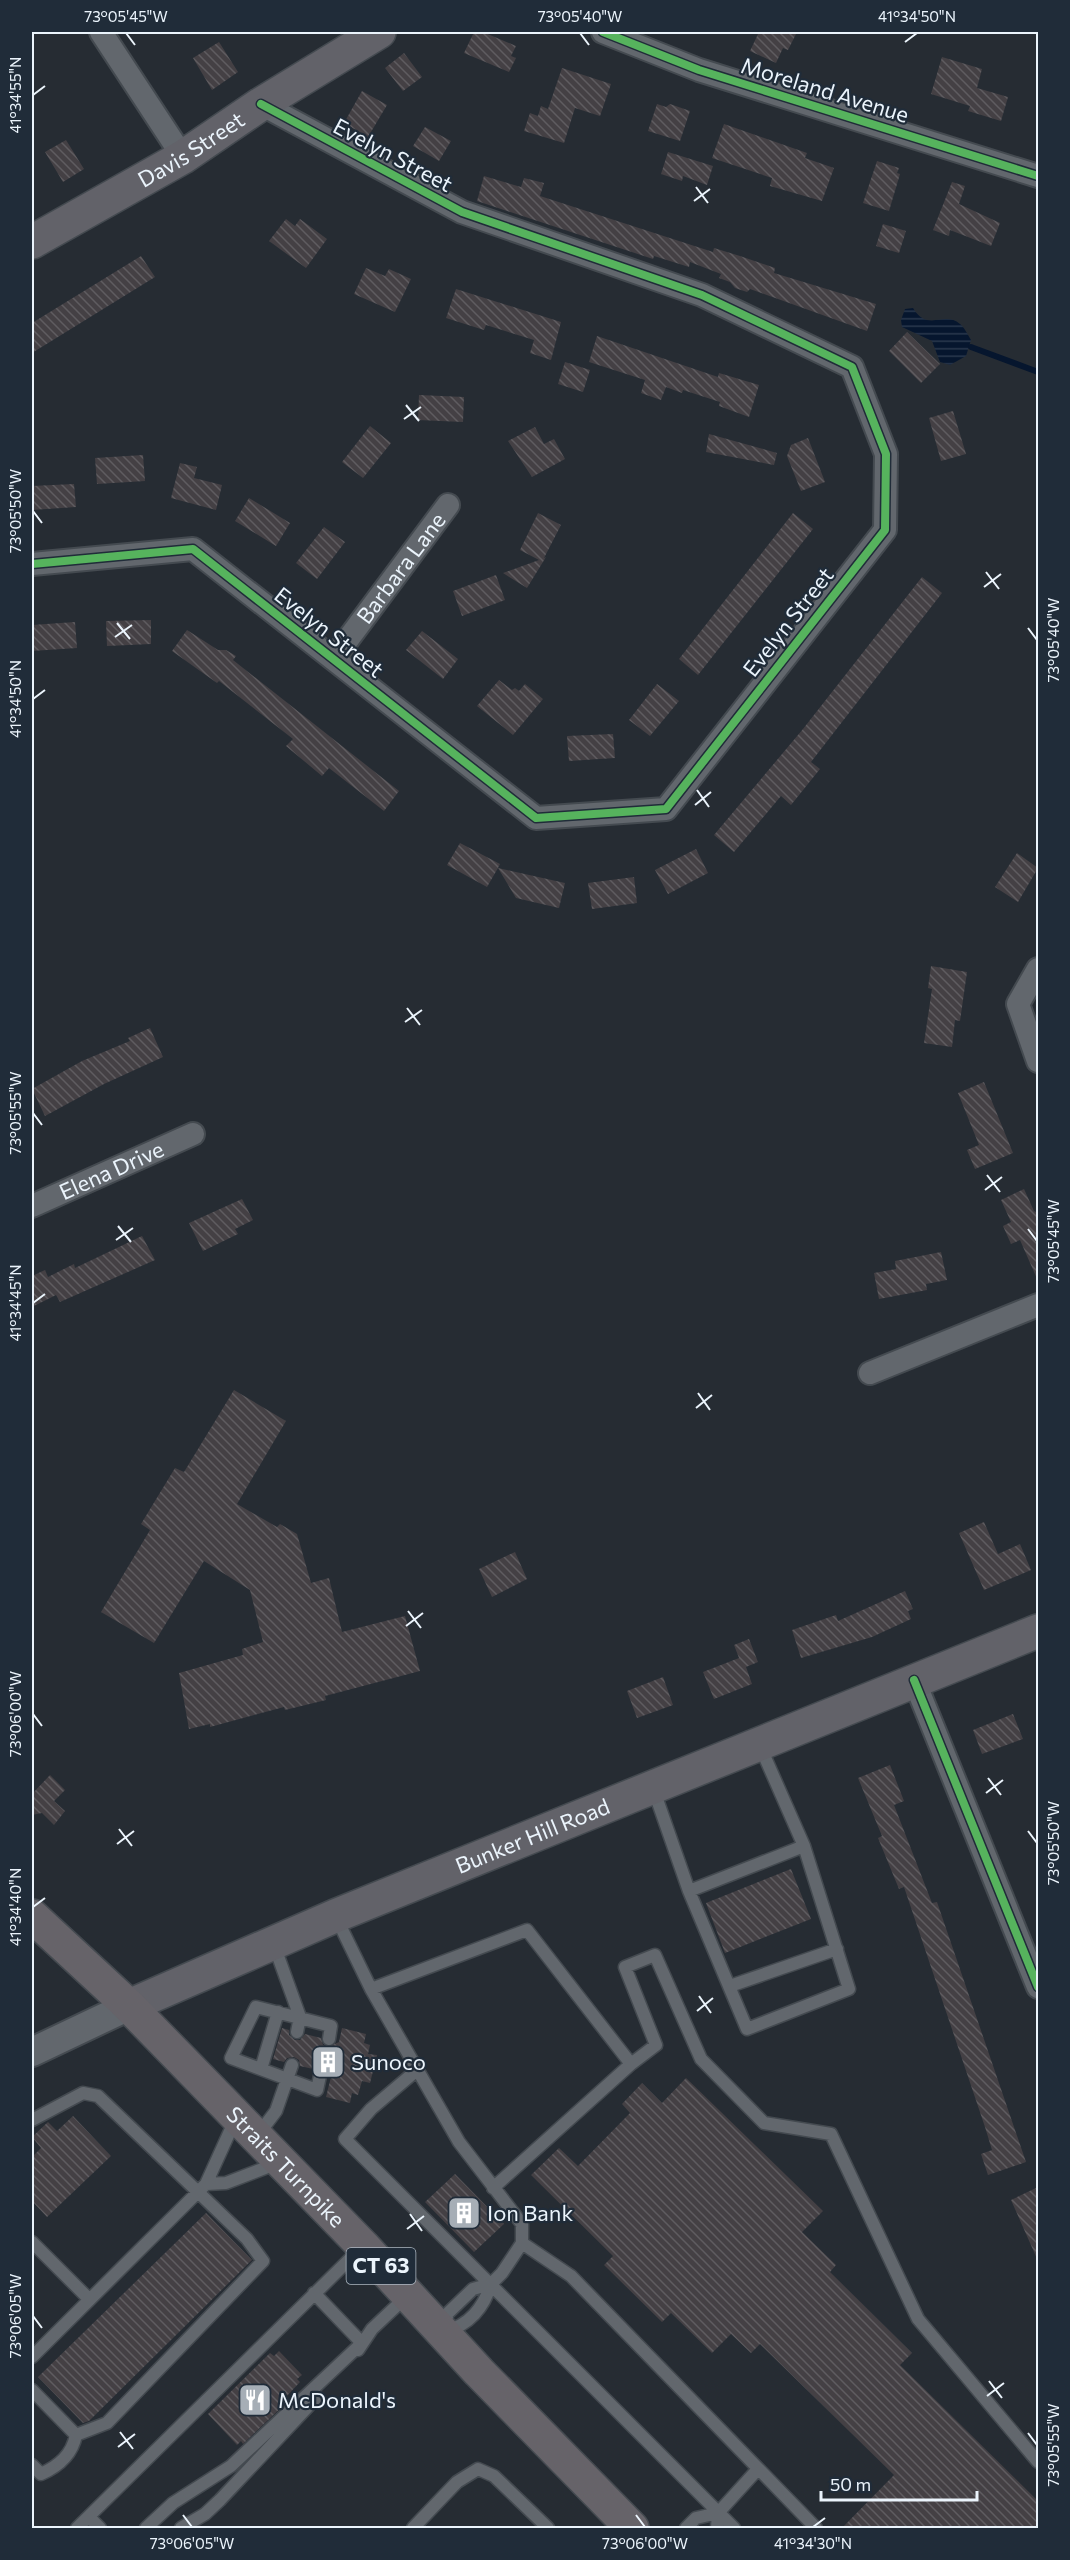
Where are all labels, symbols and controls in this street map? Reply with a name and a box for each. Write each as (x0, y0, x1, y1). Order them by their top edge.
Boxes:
text: 73°05'45"W (84, 7, 168, 25)
text: 73°05'40"W (538, 7, 622, 25)
text: 41°34'50"N (878, 7, 956, 25)
street label: Moreland Avenue (738, 51, 912, 128)
text: 41°34'55"N (6, 57, 24, 133)
street label: Davis Street (133, 105, 249, 193)
street label: Evelyn Street (329, 112, 457, 197)
text: 73°05'50"W (6, 469, 24, 553)
street label: Barbara Lane (350, 507, 451, 629)
street label: Evelyn Street (737, 562, 839, 682)
street label: Evelyn Street (269, 581, 389, 683)
text: 73°05'40"W (1044, 598, 1062, 682)
text: 41°34'50"N (6, 660, 24, 738)
text: 73°05'55"W (6, 1071, 24, 1155)
street label: Elena Drive (55, 1135, 168, 1205)
text: 73°05'45"W (1044, 1199, 1062, 1283)
text: 41°34'45"N (6, 1264, 24, 1342)
text: 73°06'00"W (6, 1671, 24, 1757)
street label: Bunker Hill Road (451, 1792, 614, 1879)
text: 73°05'50"W (1044, 1801, 1062, 1885)
text: 41°34'40"N (6, 1868, 24, 1946)
building icon: Sunoco (310, 2044, 346, 2080)
place label: Sunoco (351, 2048, 426, 2075)
street label: Straits Turnpike (221, 2100, 351, 2233)
building icon: Ion Bank (446, 2195, 482, 2231)
place label: Ion Bank (487, 2199, 573, 2226)
road number: CT 63 (346, 2248, 416, 2284)
text: 73°06'05"W (6, 2274, 24, 2358)
restaurant icon: McDonald's (237, 2382, 273, 2418)
place label: McDonald's (278, 2386, 396, 2413)
text: 73°05'55"W (1044, 2403, 1062, 2487)
scale bar (821, 2464, 977, 2502)
text: 50 m (830, 2473, 871, 2495)
text: 73°06'05"W (150, 2534, 234, 2552)
text: 73°06'00"W (602, 2534, 688, 2552)
text: 41°34'30"N (774, 2534, 852, 2552)

